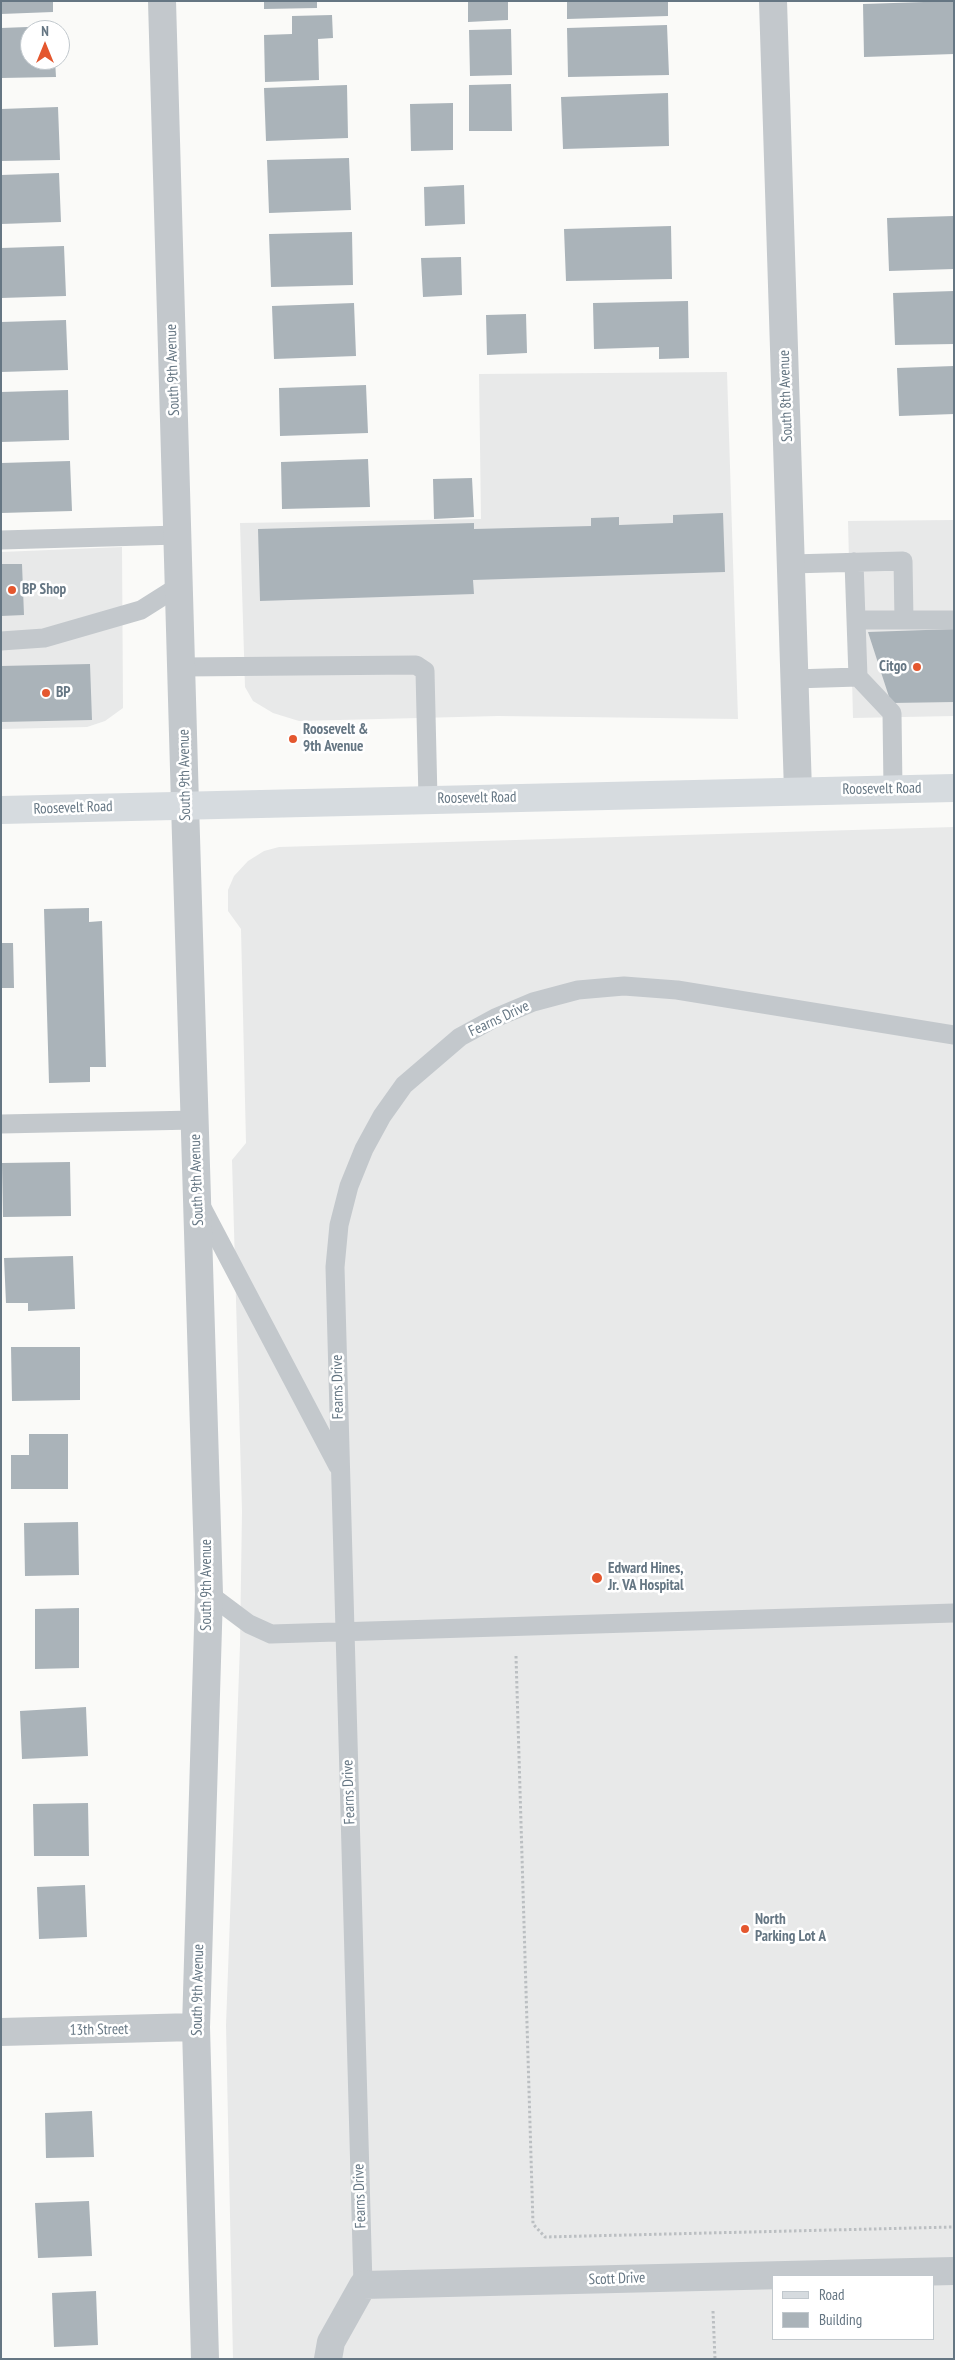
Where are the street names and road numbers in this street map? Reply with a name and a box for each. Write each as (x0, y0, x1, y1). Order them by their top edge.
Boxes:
street label: South 9th Avenue (162, 324, 184, 416)
street label: South 8th Avenue (775, 350, 797, 442)
street label: South 9th Avenue (175, 729, 195, 821)
street label: Roosevelt Road (842, 779, 922, 799)
street label: Roosevelt Road (437, 788, 517, 808)
street label: Roosevelt Road (33, 798, 113, 818)
street label: Fearns Drive (466, 997, 532, 1041)
street label: South 9th Avenue (186, 1134, 208, 1226)
street label: Fearns Drive (328, 1355, 348, 1419)
street label: South 9th Avenue (198, 1539, 216, 1631)
street label: Fearns Drive (339, 1759, 359, 1825)
street label: South 9th Avenue (188, 1944, 208, 2036)
street label: 13th Street (70, 2020, 128, 2040)
street label: Fearns Drive (350, 2163, 370, 2229)
street label: Scott Drive (588, 2269, 646, 2289)

